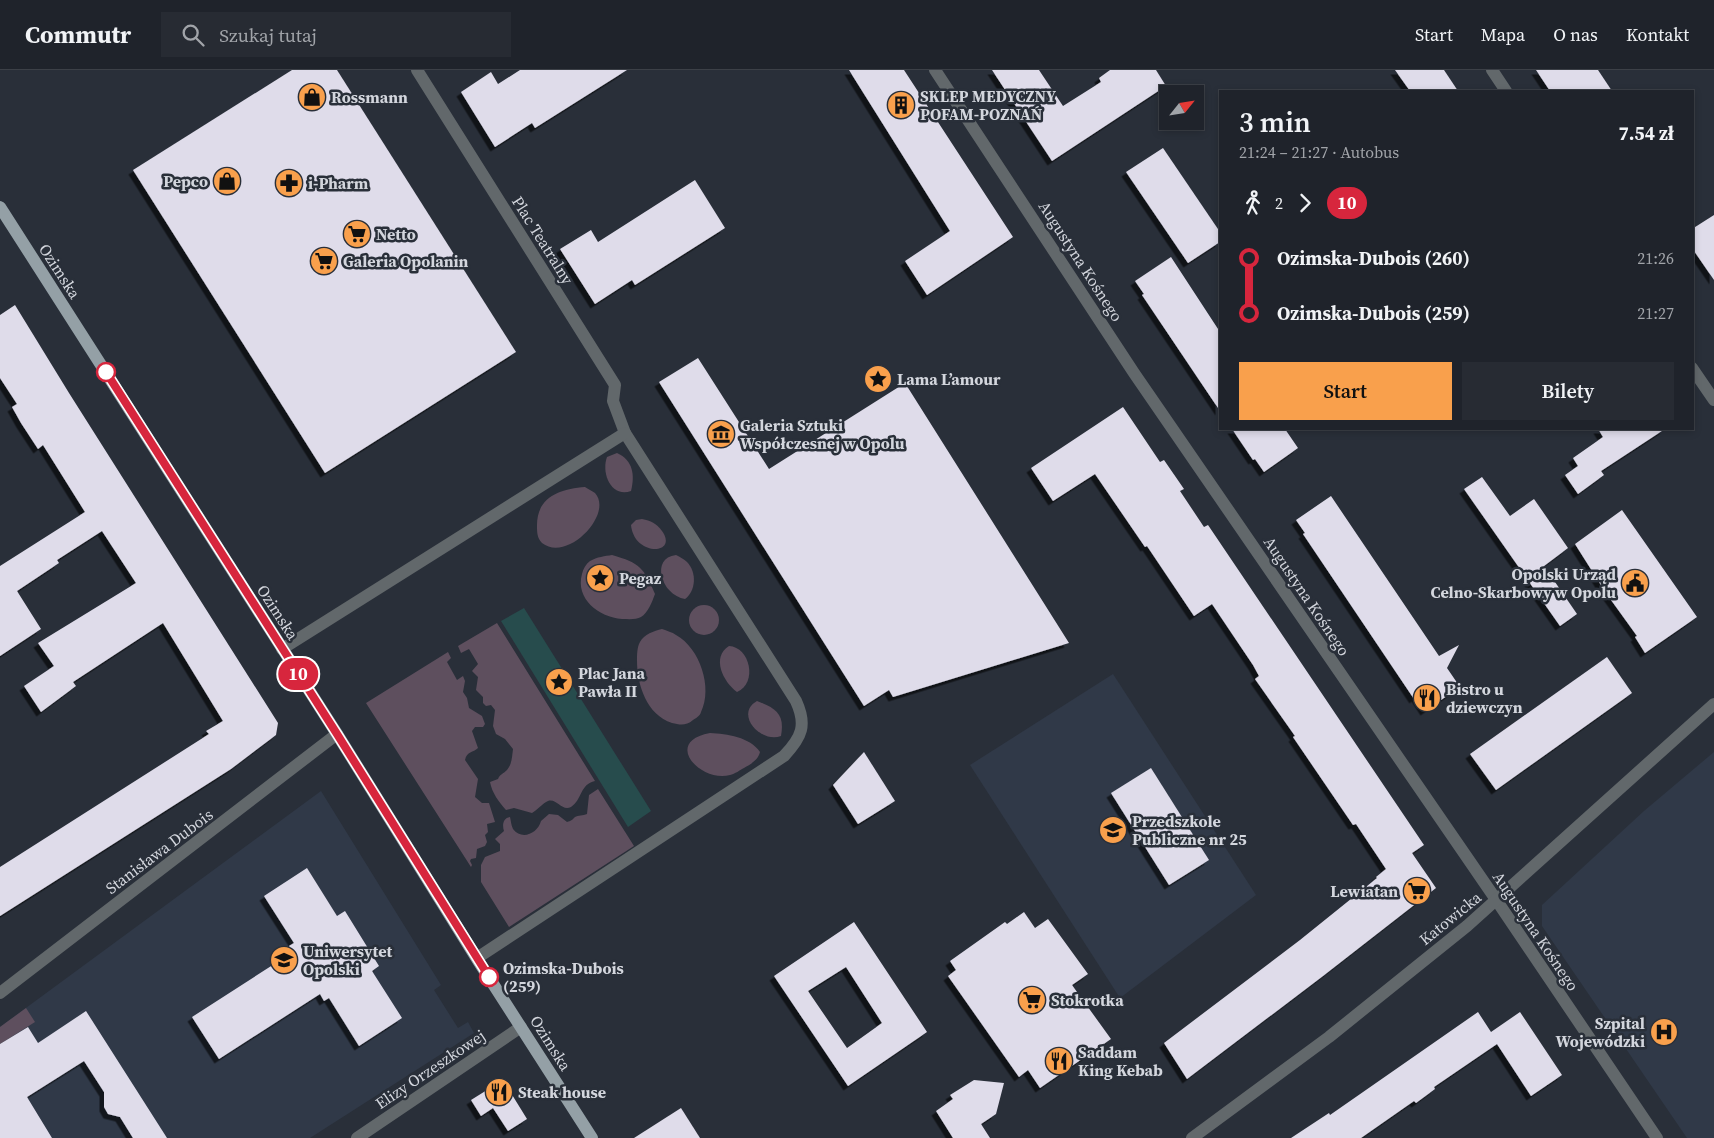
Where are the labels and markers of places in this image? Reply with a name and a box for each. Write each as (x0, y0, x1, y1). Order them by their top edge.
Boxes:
shop icon: Rossmann (297, 82, 327, 112)
place label: SKLEP MEDYCZNY POFAM-POZNAŃ (920, 85, 1056, 125)
place label: Rossmann (331, 86, 408, 108)
building icon: SKLEP MEDYCZNY POFAM-POZNAŃ (886, 90, 916, 120)
shop icon: Pepco (212, 166, 242, 196)
pharmacy icon: i-Pharm (274, 168, 304, 198)
place label: Pepco (163, 170, 208, 192)
place label: i-Pharm (308, 172, 369, 194)
supermarket icon: Netto (342, 219, 372, 249)
place label: Netto (376, 223, 416, 245)
supermarket icon: Galeria Opolanin (309, 246, 339, 276)
place label: Galeria Opolanin (343, 250, 469, 272)
unlabelled marker (96, 362, 116, 382)
place icon: Lama L’amour (863, 364, 893, 394)
place label: Lama L’amour (897, 368, 1001, 390)
place label: Galeria Sztuki Współczesnej w Opolu (740, 414, 905, 454)
museum icon: Galeria Sztuki Współczesnej w Opolu (706, 419, 736, 449)
place icon: Pegaz (585, 563, 615, 593)
place label: Opolski Urząd Celno-Skarbowy w Opolu (1430, 563, 1616, 603)
place label: Pegaz (619, 567, 662, 589)
public building icon: Opolski Urząd Celno-Skarbowy w Opolu (1620, 568, 1650, 598)
place label: Plac Jana Pawła II (578, 662, 646, 702)
place icon: Plac Jana Pawła II (544, 667, 574, 697)
place label: Bistro u dziewczyn (1446, 678, 1523, 718)
restaurant icon: Bistro u dziewczyn (1412, 683, 1442, 713)
place label: Przedszkole Publiczne nr 25 (1132, 810, 1247, 850)
school or university icon: Przedszkole Publiczne nr 25 (1098, 815, 1128, 845)
supermarket icon: Lewiatan (1402, 876, 1432, 906)
place label: Lewiatan (1330, 880, 1398, 902)
place label: Uniwersytet Opolski (303, 940, 393, 980)
school or university icon: Uniwersytet Opolski (269, 945, 299, 975)
place label: Ozimska-Dubois (259) (503, 957, 624, 997)
marker: Ozimska-Dubois (259) (479, 967, 499, 987)
supermarket icon: Stokrotka (1017, 985, 1047, 1015)
place label: Stokrotka (1051, 989, 1124, 1011)
place label: Szpital Wojewódzki (1556, 1012, 1645, 1052)
hospital icon: Szpital Wojewódzki (1649, 1017, 1679, 1047)
place label: Saddam King Kebab (1078, 1041, 1163, 1081)
restaurant icon: Saddam King Kebab (1044, 1046, 1074, 1076)
restaurant icon: Steak house (484, 1077, 514, 1107)
place label: Steak house (518, 1081, 606, 1103)

